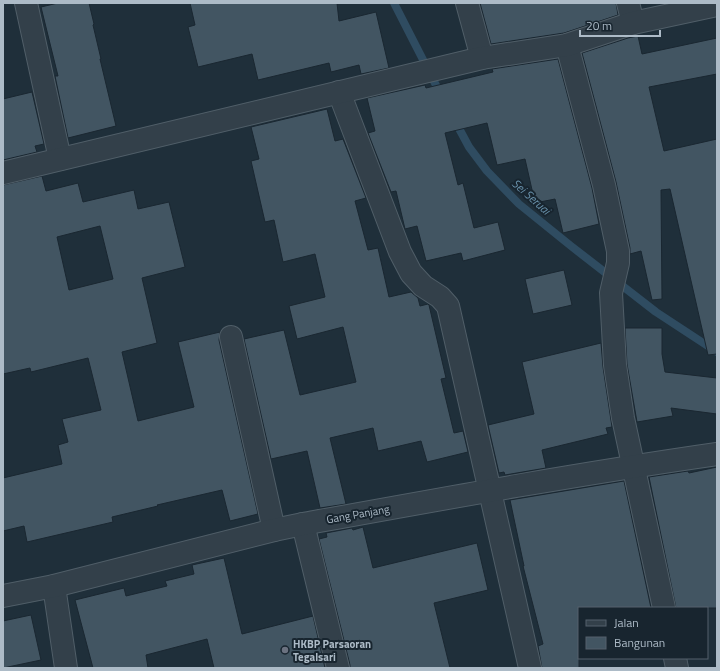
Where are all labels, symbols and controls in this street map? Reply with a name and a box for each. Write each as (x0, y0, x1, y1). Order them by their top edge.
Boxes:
scale bar (580, 12, 660, 38)
text: 20 m (586, 16, 612, 35)
water label: Sei Seruai (508, 174, 556, 220)
street label: Gang Panjang (325, 501, 391, 527)
legend (578, 607, 708, 659)
text: Jalan (614, 613, 639, 632)
text: Bangunan (614, 633, 665, 652)
place label: HKBP Parsaoran Tegalsari (293, 636, 371, 665)
marker: HKBP Parsaoran Tegalsari (280, 645, 290, 655)

